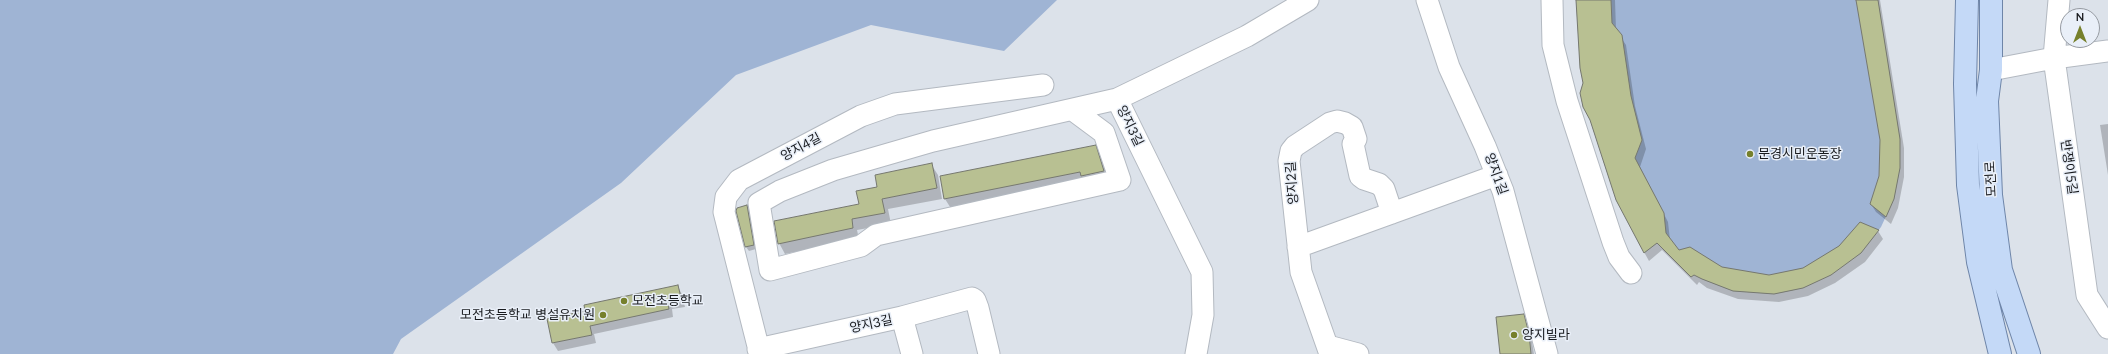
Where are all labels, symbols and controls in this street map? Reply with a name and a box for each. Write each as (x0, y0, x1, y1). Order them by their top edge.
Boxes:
north arrow (2060, 8, 2100, 48)
text: N (2076, 10, 2084, 23)
street label: 양지3길 (1113, 103, 1147, 149)
street label: 양지4길 (778, 130, 824, 164)
street label: 반쟁이5길 (2057, 138, 2081, 196)
place label: 문경시민운동장 (1758, 146, 1842, 162)
marker: 문경시민운동장 (1745, 149, 1755, 159)
street label: 양지1길 (1481, 151, 1511, 197)
street label: 양지2길 (1283, 161, 1301, 205)
street label: 모전로 (1982, 161, 2000, 197)
place label: 모전초등학교 (632, 293, 704, 309)
marker: 모전초등학교 (619, 296, 629, 306)
place label: 모전초등학교 병설유치원 (460, 307, 595, 323)
marker: 모전초등학교 병설유치원 (598, 310, 608, 320)
street label: 양지3길 (848, 312, 894, 336)
place label: 양지빌라 (1522, 327, 1570, 343)
marker: 양지빌라 (1509, 330, 1519, 340)

